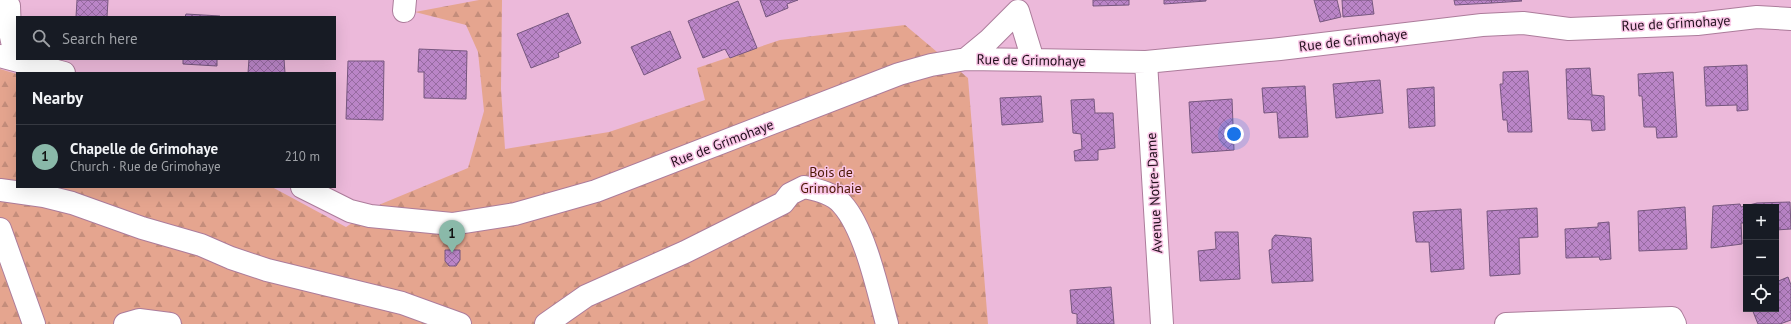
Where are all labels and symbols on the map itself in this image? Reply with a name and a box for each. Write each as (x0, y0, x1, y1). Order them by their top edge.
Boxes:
street label: Rue de Grimohaye (1621, 11, 1731, 35)
street label: Rue de Grimohaye (1298, 24, 1408, 56)
street label: Rue de Grimohaye (976, 50, 1086, 70)
street label: Rue de Grimohaye (668, 115, 776, 171)
your location (1224, 124, 1244, 144)
street label: Avenue Notre-Dame (1142, 132, 1166, 254)
park label: Bois de Grimohaie (800, 163, 862, 197)
pin: 1 (439, 220, 465, 253)

